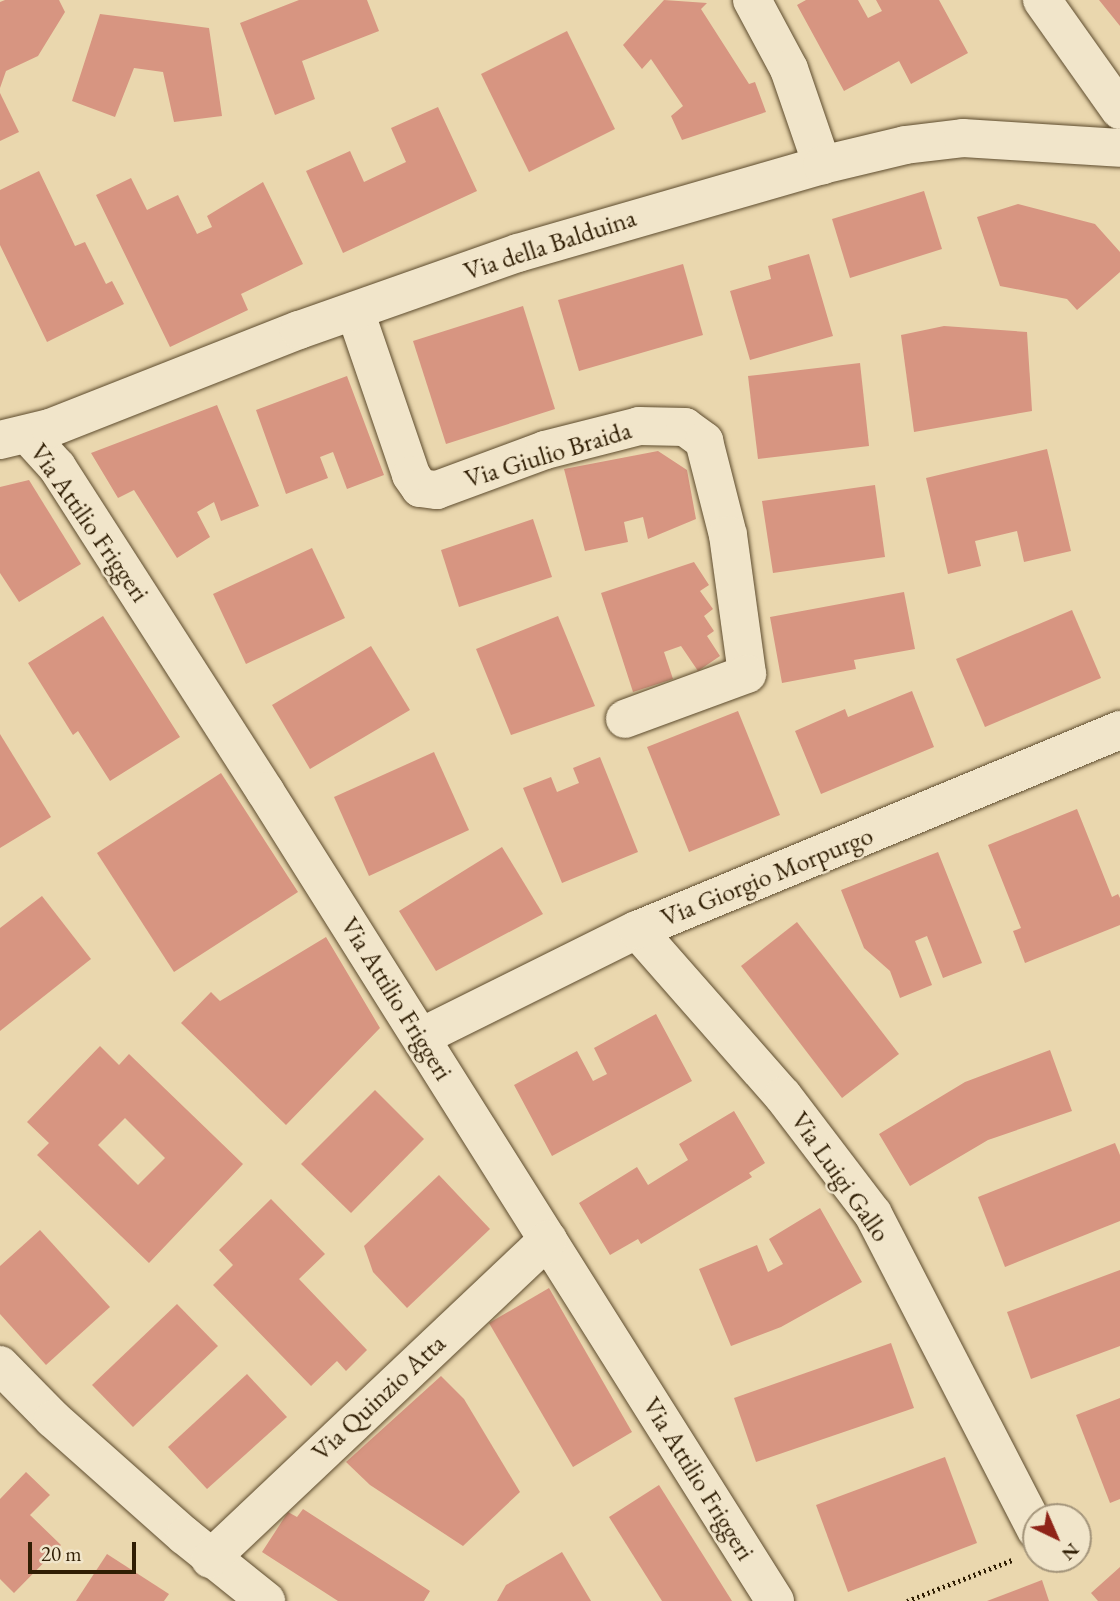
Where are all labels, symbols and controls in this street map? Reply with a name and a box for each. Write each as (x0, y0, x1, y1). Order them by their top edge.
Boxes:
street label: Via della Balduina (460, 202, 640, 288)
street label: Via Giulio Braida (461, 415, 635, 495)
street label: Via Attilio Friggeri (23, 438, 155, 608)
street label: Via Giorgio Morpurgo (656, 820, 878, 934)
street label: Via Attilio Friggeri (333, 912, 459, 1086)
street label: Via Luigi Gallo (784, 1106, 896, 1248)
street label: Via Quinzio Atta (306, 1328, 452, 1468)
street label: Via Attilio Friggeri (635, 1392, 761, 1566)
north arrow (1022, 1503, 1092, 1573)
scale bar (32, 1528, 140, 1572)
text: N (1056, 1538, 1085, 1566)
text: 20 m (41, 1540, 82, 1567)

